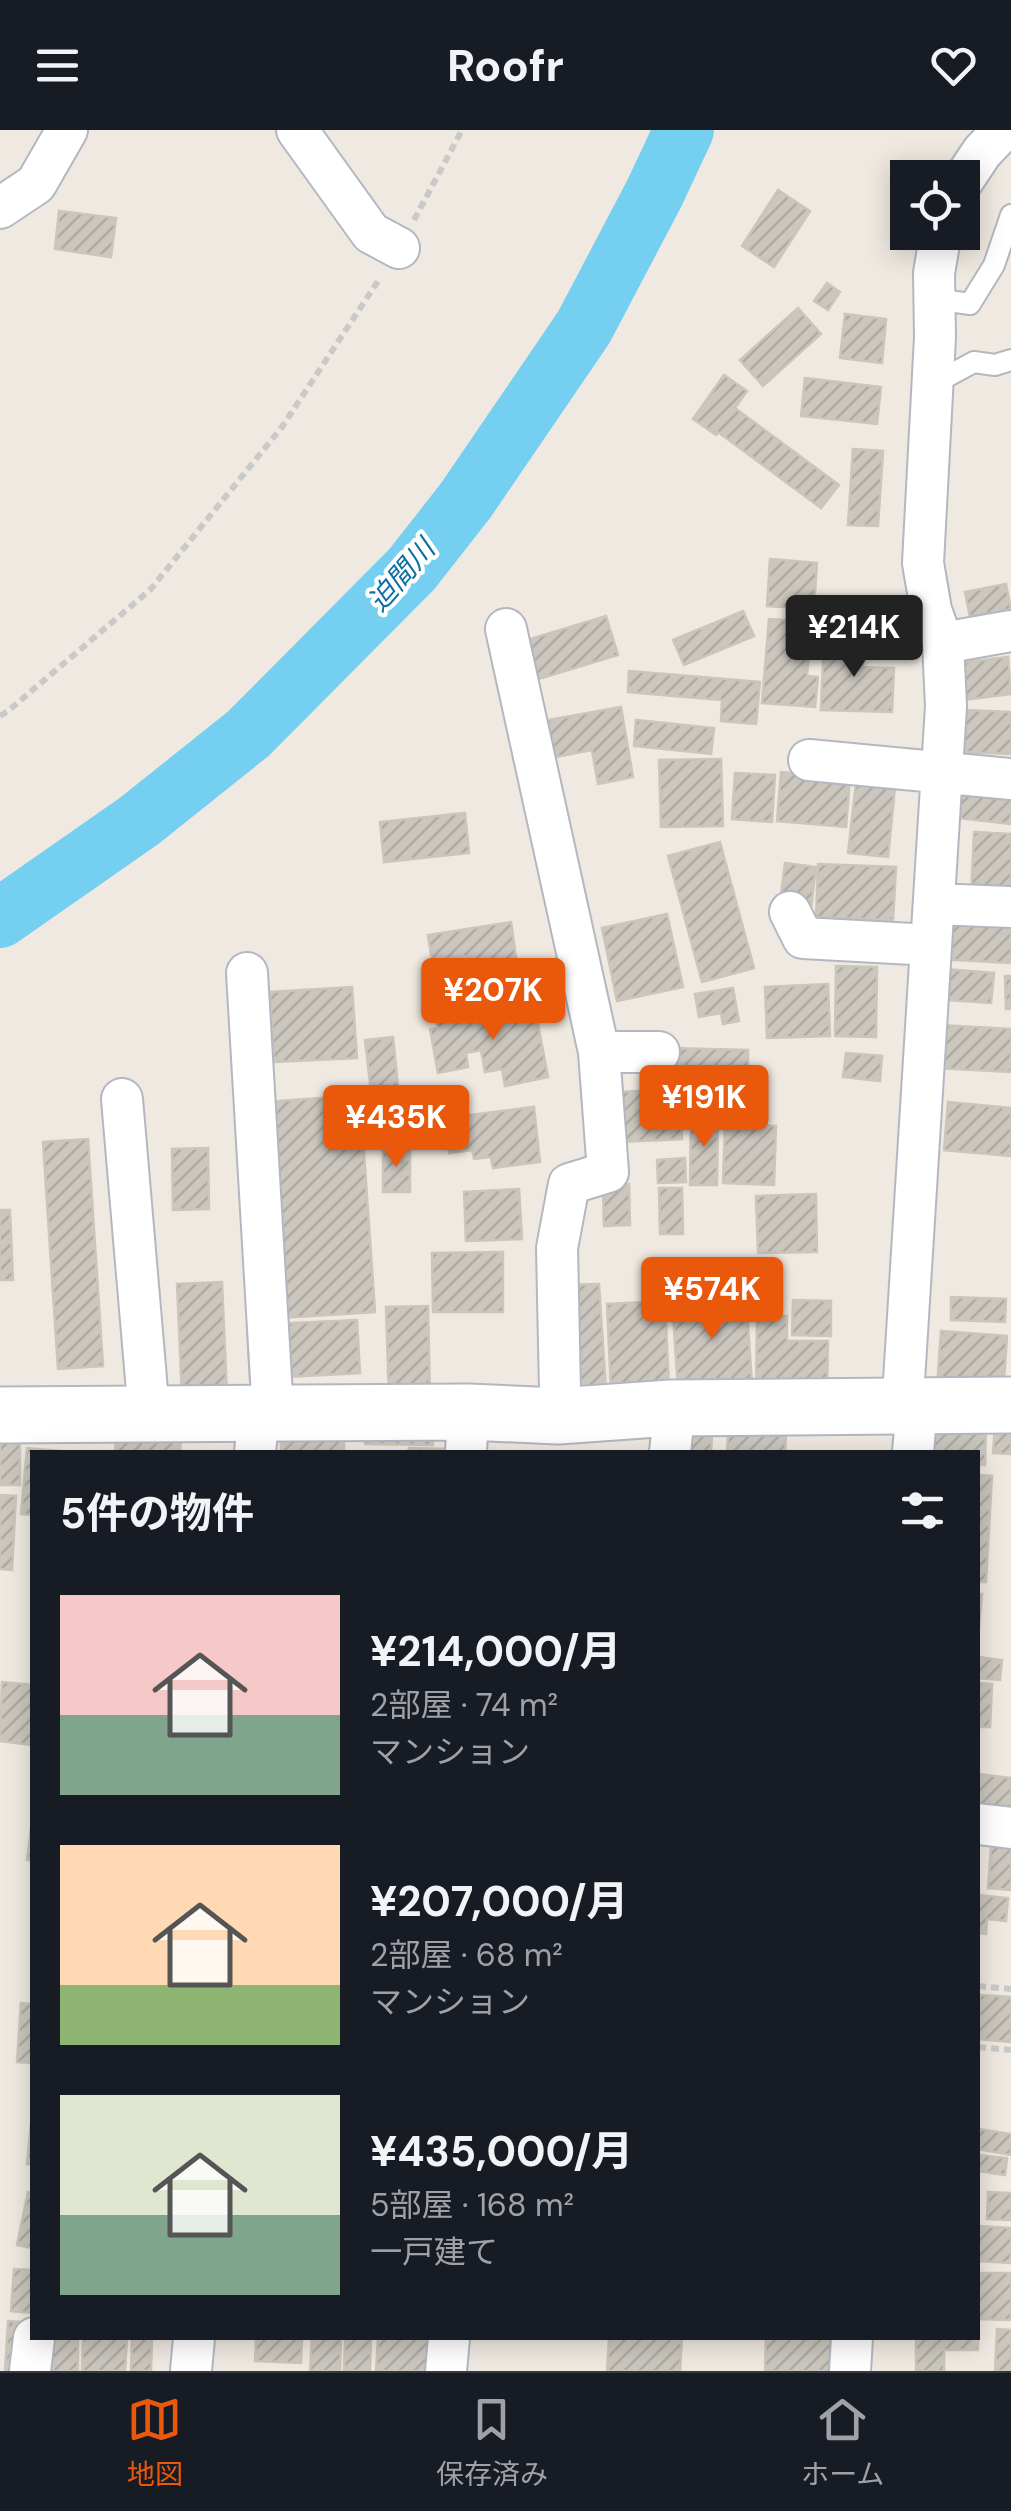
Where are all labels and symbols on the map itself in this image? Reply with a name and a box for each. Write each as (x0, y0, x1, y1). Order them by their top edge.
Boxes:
water label: 迫間川 (360, 529, 445, 619)
pin: ¥214K (784, 595, 924, 680)
pin: ¥207K (423, 958, 563, 1043)
pin: ¥191K (634, 1065, 774, 1150)
pin: ¥435K (326, 1085, 466, 1170)
pin: ¥574K (642, 1257, 782, 1342)

